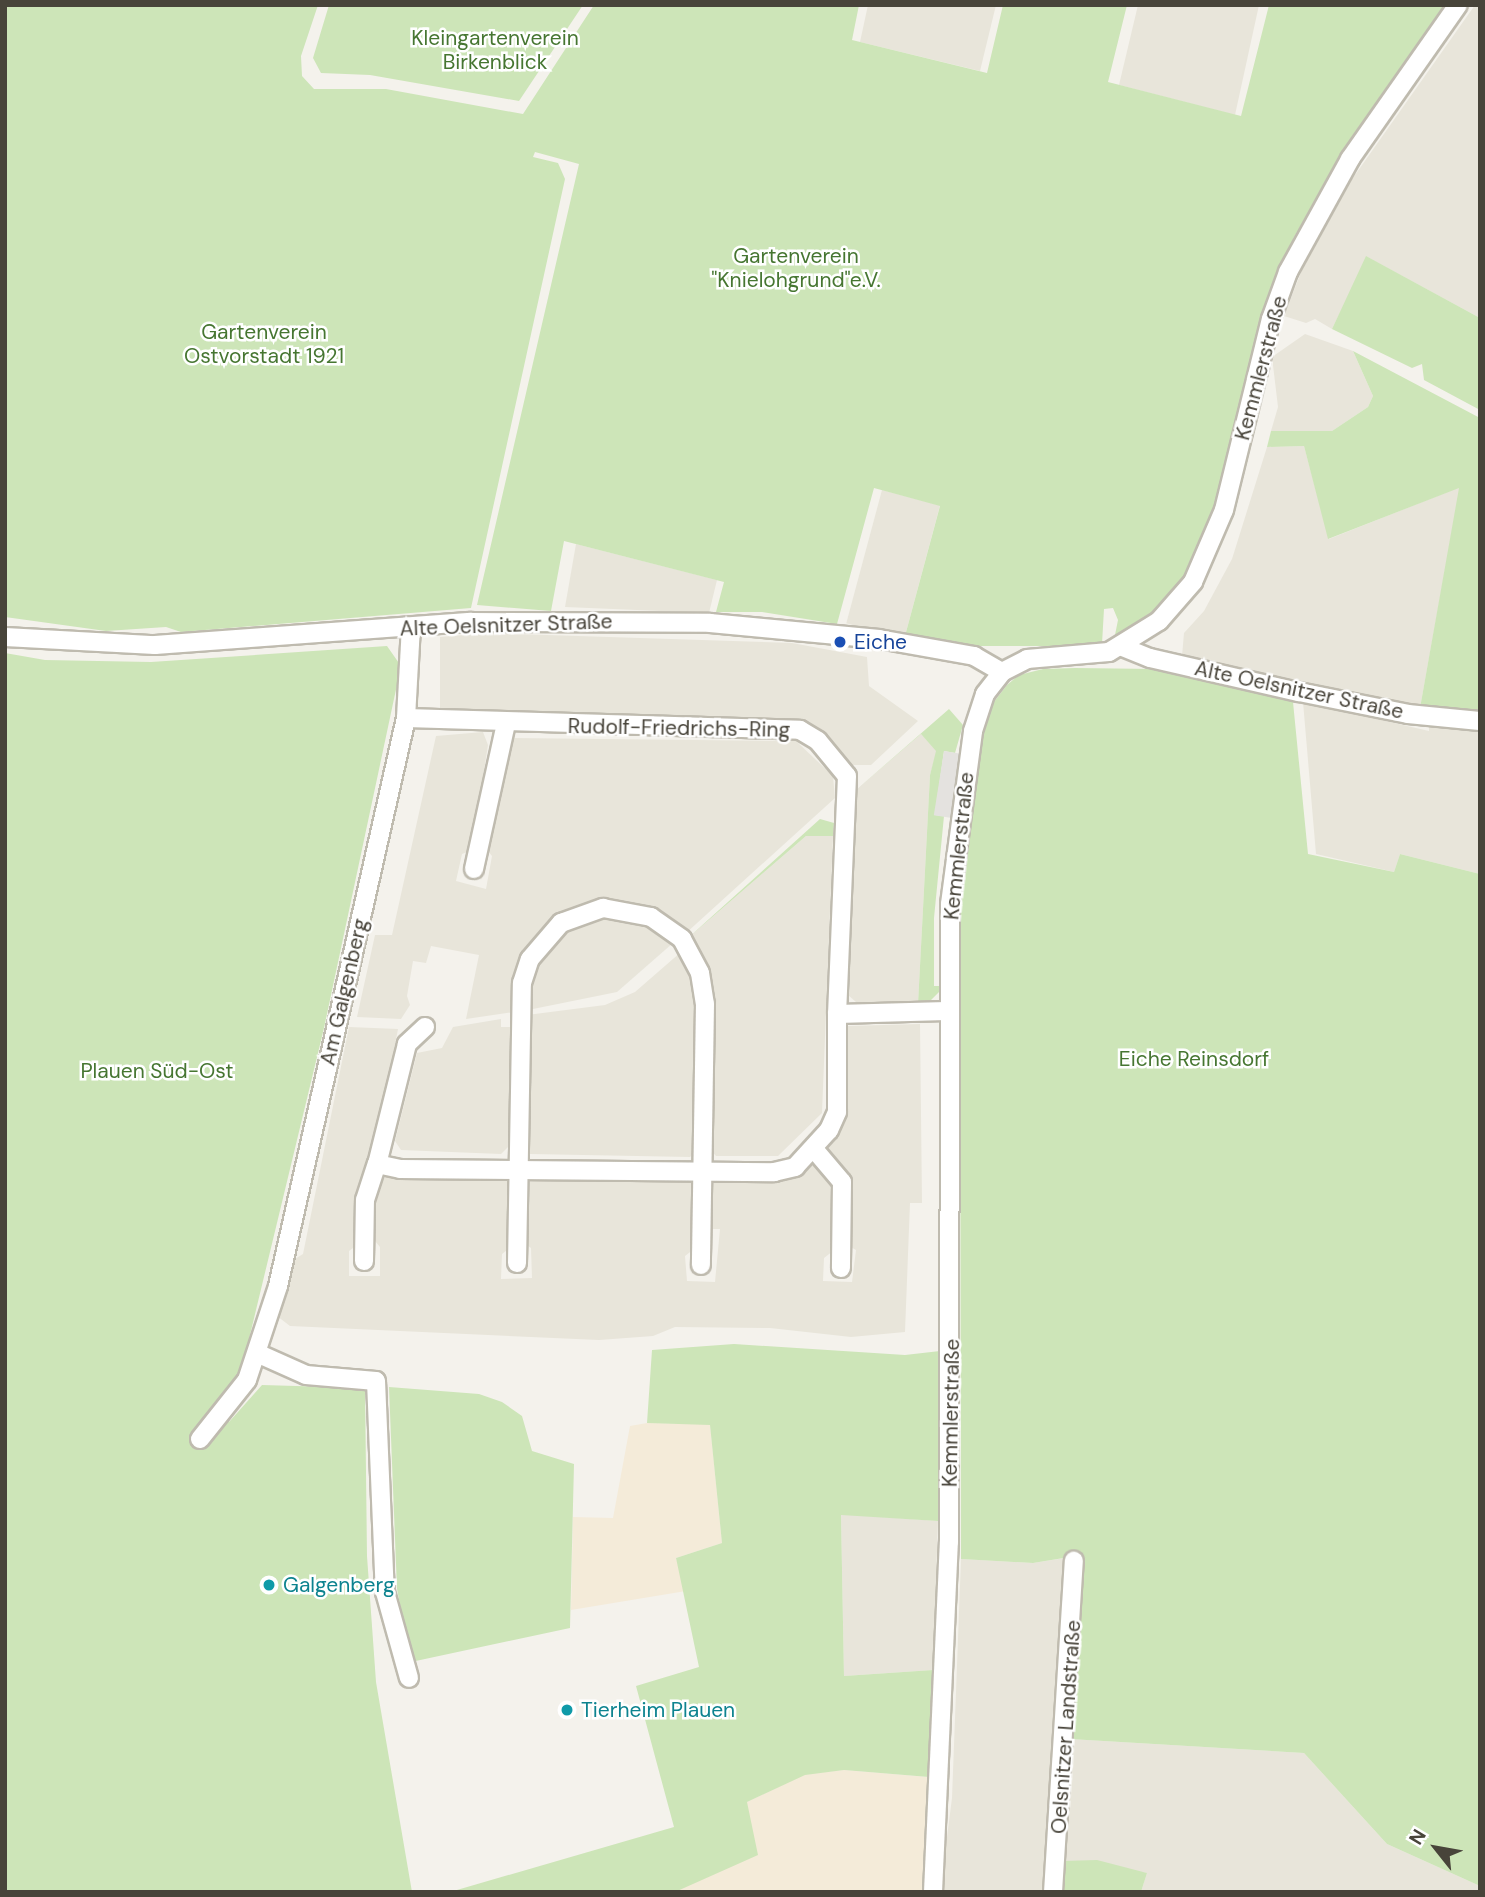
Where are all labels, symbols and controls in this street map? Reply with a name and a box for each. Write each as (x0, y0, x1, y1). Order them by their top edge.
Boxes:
park label: Kleingartenverein Birkenblick (411, 25, 579, 75)
park label: Gartenverein "Knielohgrund"e.V. (711, 243, 881, 293)
street label: Kemmlerstraße (1230, 293, 1292, 443)
park label: Gartenverein Ostvorstadt 1921 (184, 319, 344, 369)
street label: Alte Oelsnitzer Straße (399, 609, 613, 641)
place label: Eiche (854, 629, 907, 655)
marker: Eiche (832, 634, 848, 650)
street label: Alte Oelsnitzer Straße (1192, 656, 1406, 724)
street label: Rudolf-Friedrichs-Ring (568, 713, 790, 743)
street label: Kemmlerstraße (939, 771, 979, 921)
street label: Am Galgenberg (315, 916, 373, 1068)
park label: Eiche Reinsdorf (1119, 1046, 1269, 1072)
park label: Plauen Süd-Ost (80, 1058, 234, 1084)
street label: Kemmlerstraße (937, 1339, 965, 1487)
place label: Galgenberg (283, 1572, 395, 1598)
marker: Galgenberg (261, 1577, 277, 1593)
street label: Oelsnitzer Landstraße (1046, 1619, 1086, 1835)
place label: Tierheim Plauen (581, 1697, 735, 1723)
marker: Tierheim Plauen (559, 1702, 575, 1718)
north arrow (1401, 1813, 1471, 1883)
text: N (1403, 1825, 1432, 1849)

